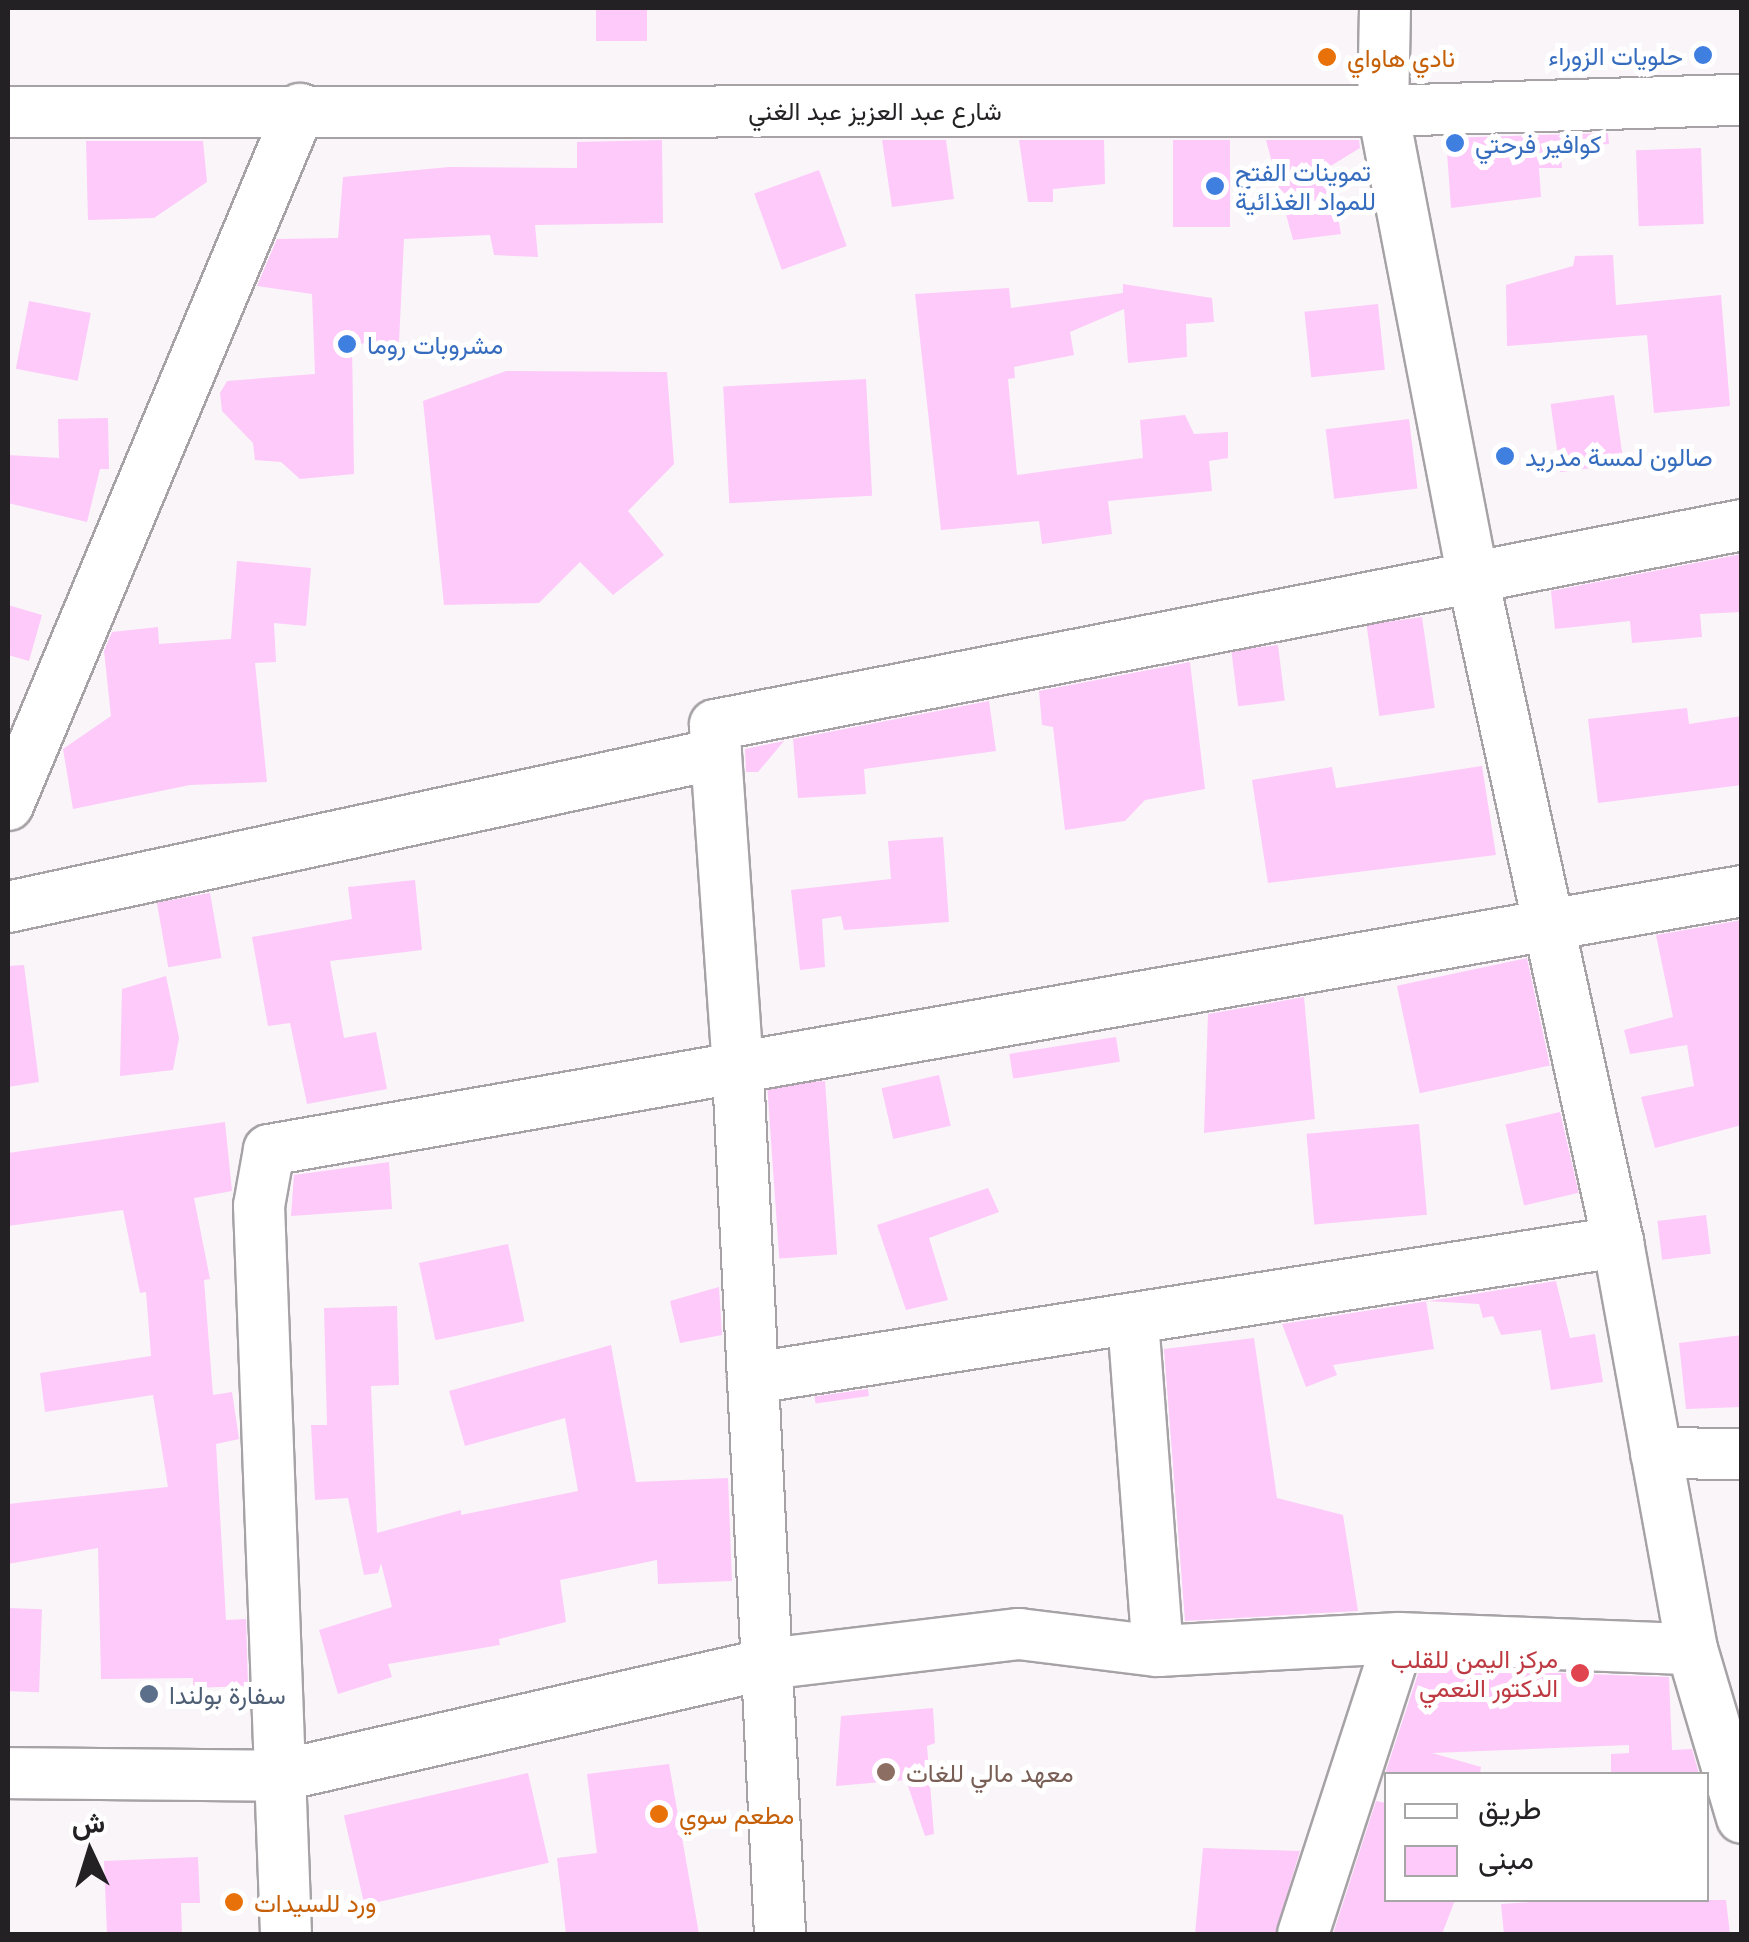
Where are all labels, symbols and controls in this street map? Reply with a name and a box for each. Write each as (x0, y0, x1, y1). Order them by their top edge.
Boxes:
place label: حلويات الزوراء (1548, 40, 1683, 70)
place label: نادي هاواي (1347, 42, 1455, 72)
marker: حلويات الزوراء (1692, 44, 1714, 66)
marker: نادي هاواي (1316, 46, 1338, 68)
street label: شارع عبد العزيز عبد الغني (748, 95, 1002, 125)
place label: كوافير فرحتي (1475, 128, 1602, 158)
marker: كوافير فرحتي (1444, 132, 1466, 154)
place label: تموينات الفتح للمواد الغذائية (1235, 157, 1376, 216)
marker: تموينات الفتح للمواد الغذائية (1204, 175, 1226, 197)
place label: مشروبات روما (367, 329, 503, 359)
marker: مشروبات روما (336, 333, 358, 355)
place label: صالون لمسة مدريد (1525, 441, 1713, 471)
marker: صالون لمسة مدريد (1494, 445, 1516, 467)
place label: مركز اليمن للقلب الدكتور النعمي (1390, 1644, 1558, 1703)
marker: مركز اليمن للقلب الدكتور النعمي (1567, 1660, 1593, 1686)
place label: سفارة بولندا (169, 1679, 286, 1709)
marker: سفارة بولندا (138, 1683, 160, 1705)
place label: معهد مالي للغات (906, 1757, 1074, 1787)
marker: معهد مالي للغات (875, 1761, 897, 1783)
legend (1384, 1772, 1709, 1902)
text: طريق (1478, 1787, 1542, 1828)
place label: مطعم سوي (679, 1799, 794, 1829)
north arrow (40, 1802, 140, 1902)
text: ش (70, 1802, 106, 1842)
marker: مطعم سوي (648, 1803, 670, 1825)
text: مبنى (1478, 1837, 1534, 1878)
place label: ورد للسيدات (254, 1887, 376, 1917)
marker: ورد للسيدات (223, 1891, 245, 1913)

